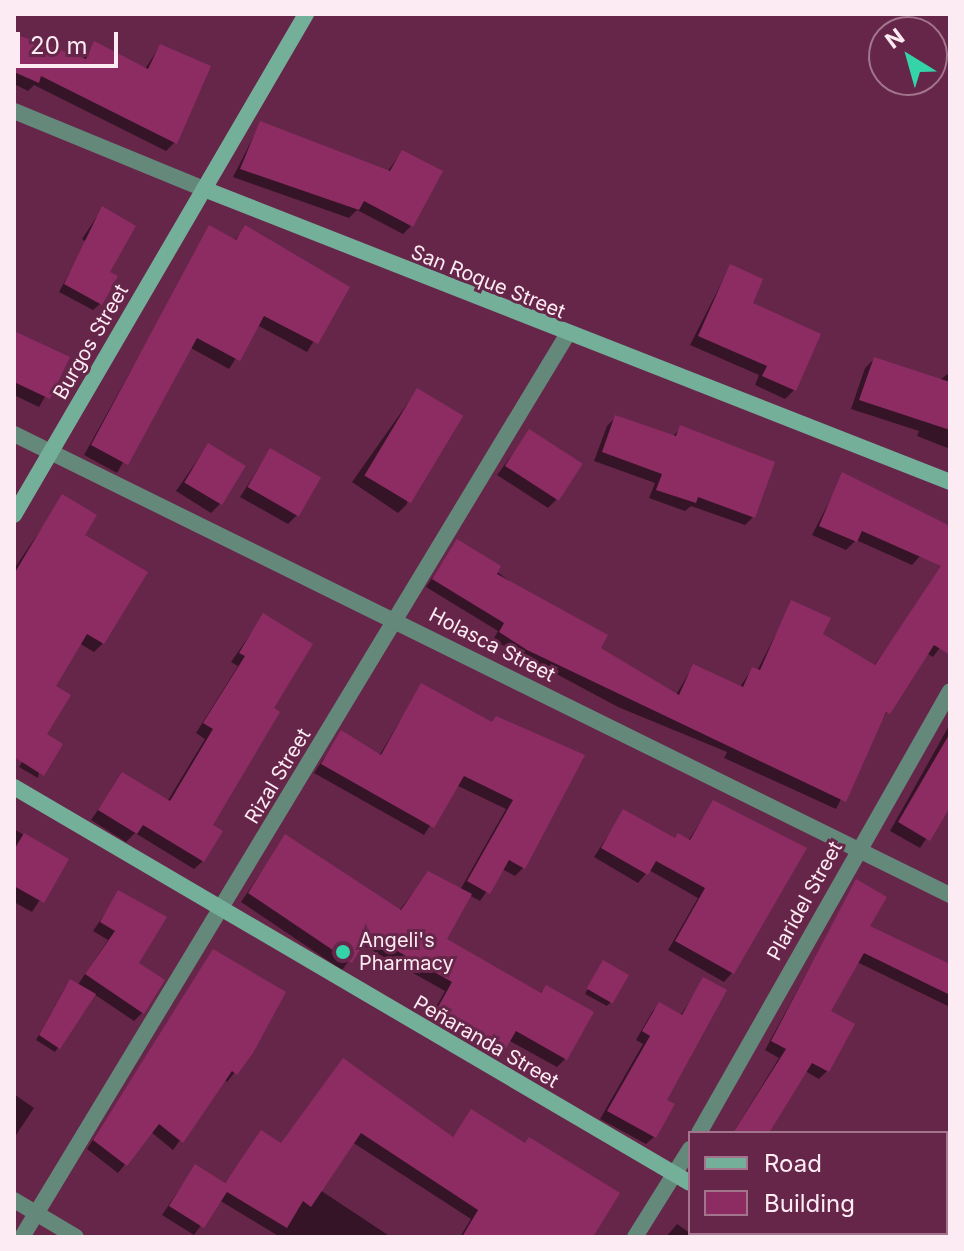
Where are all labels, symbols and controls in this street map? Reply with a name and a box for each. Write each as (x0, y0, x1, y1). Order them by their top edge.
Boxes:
scale bar (20, 16, 122, 66)
north arrow (868, 16, 948, 96)
text: N (880, 23, 909, 54)
text: 20 m (30, 31, 88, 60)
street label: San Roque Street (408, 240, 568, 324)
street label: Burgos Street (48, 280, 134, 404)
street label: Holasca Street (425, 603, 559, 687)
street label: Rizal Street (240, 724, 316, 828)
street label: Plaridel Street (762, 837, 848, 965)
place label: Angeli's Pharmacy (359, 928, 454, 975)
marker: Angeli's Pharmacy (334, 943, 352, 961)
street label: Peñaranda Street (409, 991, 563, 1093)
legend (688, 1131, 948, 1235)
text: Road (764, 1149, 822, 1178)
text: Building (764, 1189, 855, 1218)

